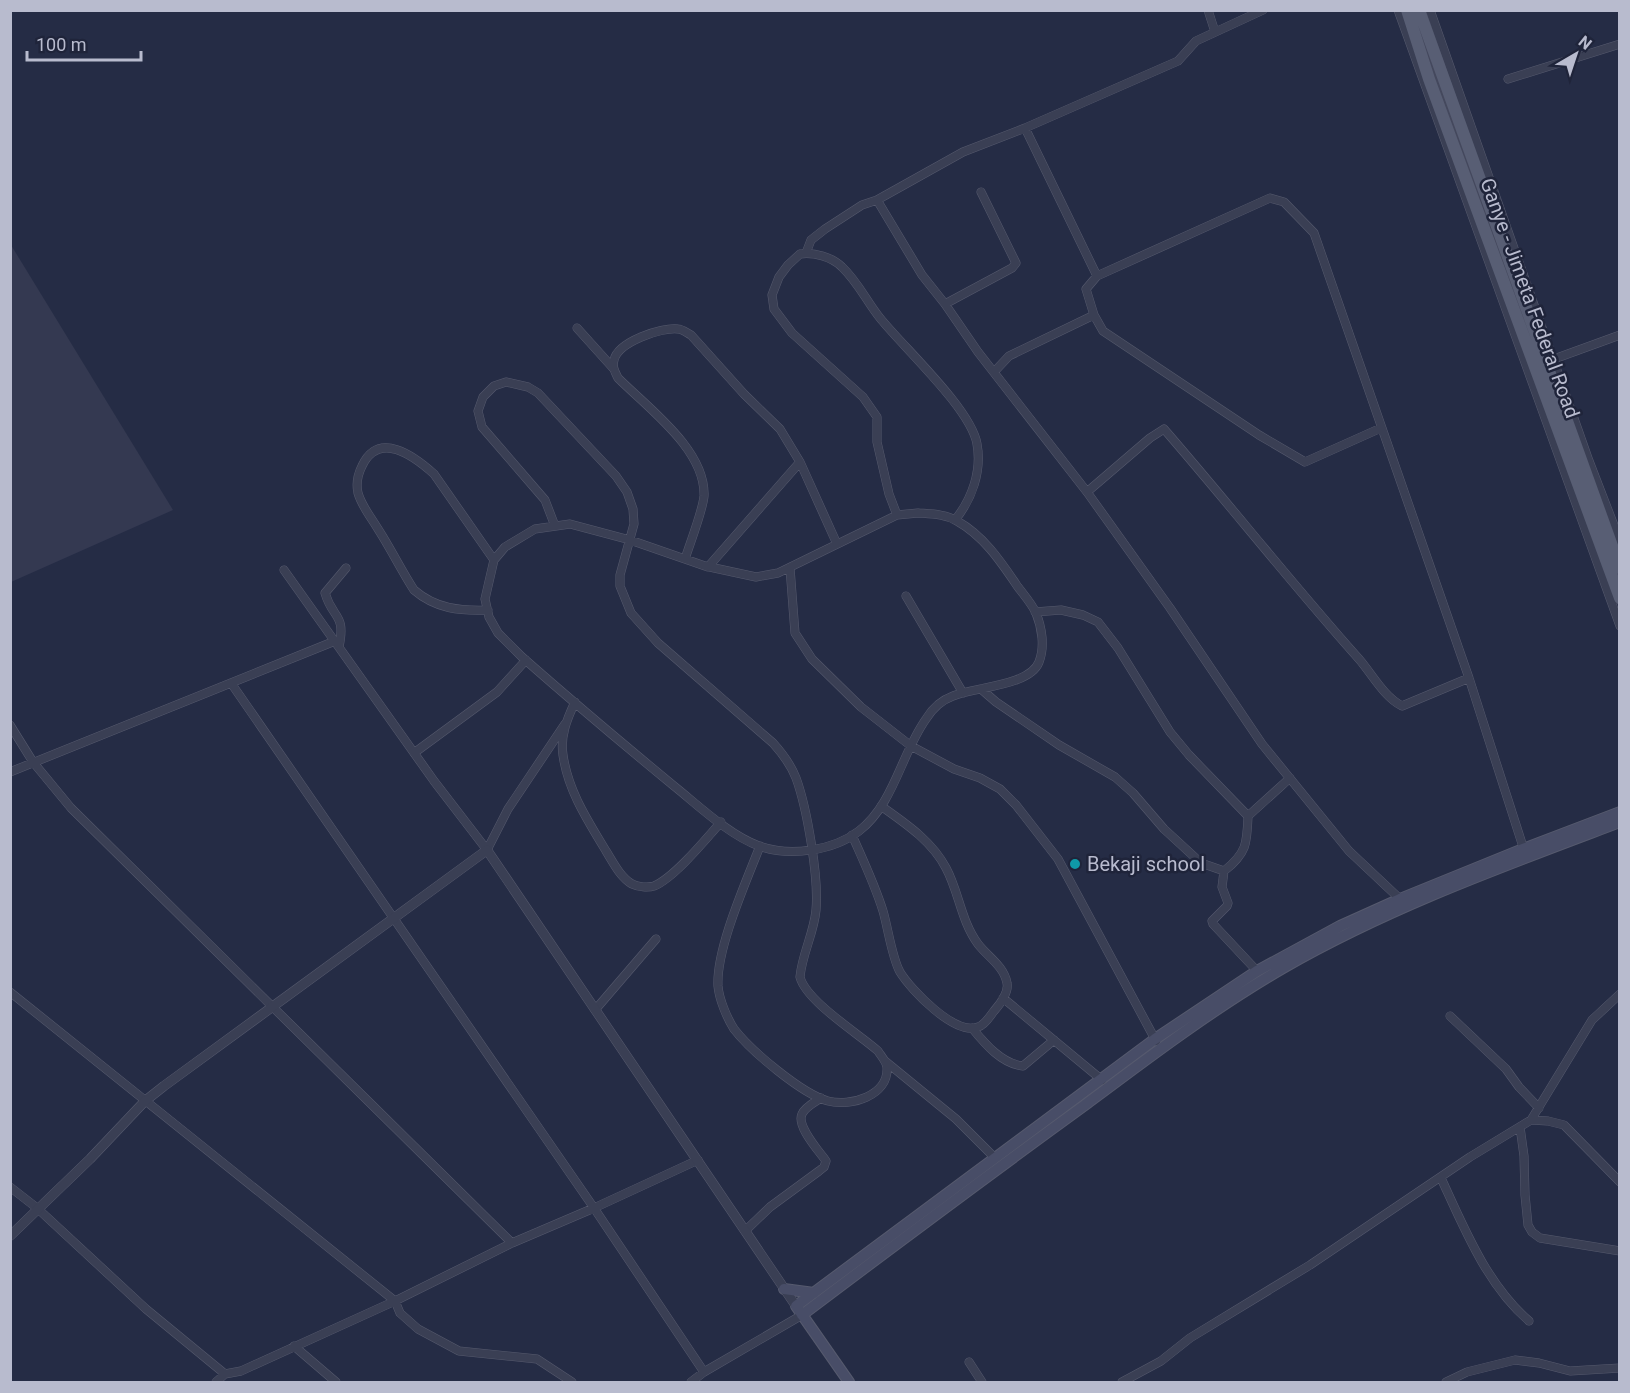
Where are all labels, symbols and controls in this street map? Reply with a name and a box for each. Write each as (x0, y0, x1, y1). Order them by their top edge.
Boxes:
scale bar (27, 24, 141, 62)
north arrow (1546, 24, 1606, 84)
text: N (1575, 32, 1595, 54)
text: 100 m (36, 34, 87, 55)
street label: Ganye - Jimeta Federal Road (1475, 175, 1585, 421)
place label: Bekaji school (1087, 852, 1205, 876)
marker: Bekaji school (1068, 857, 1082, 871)

